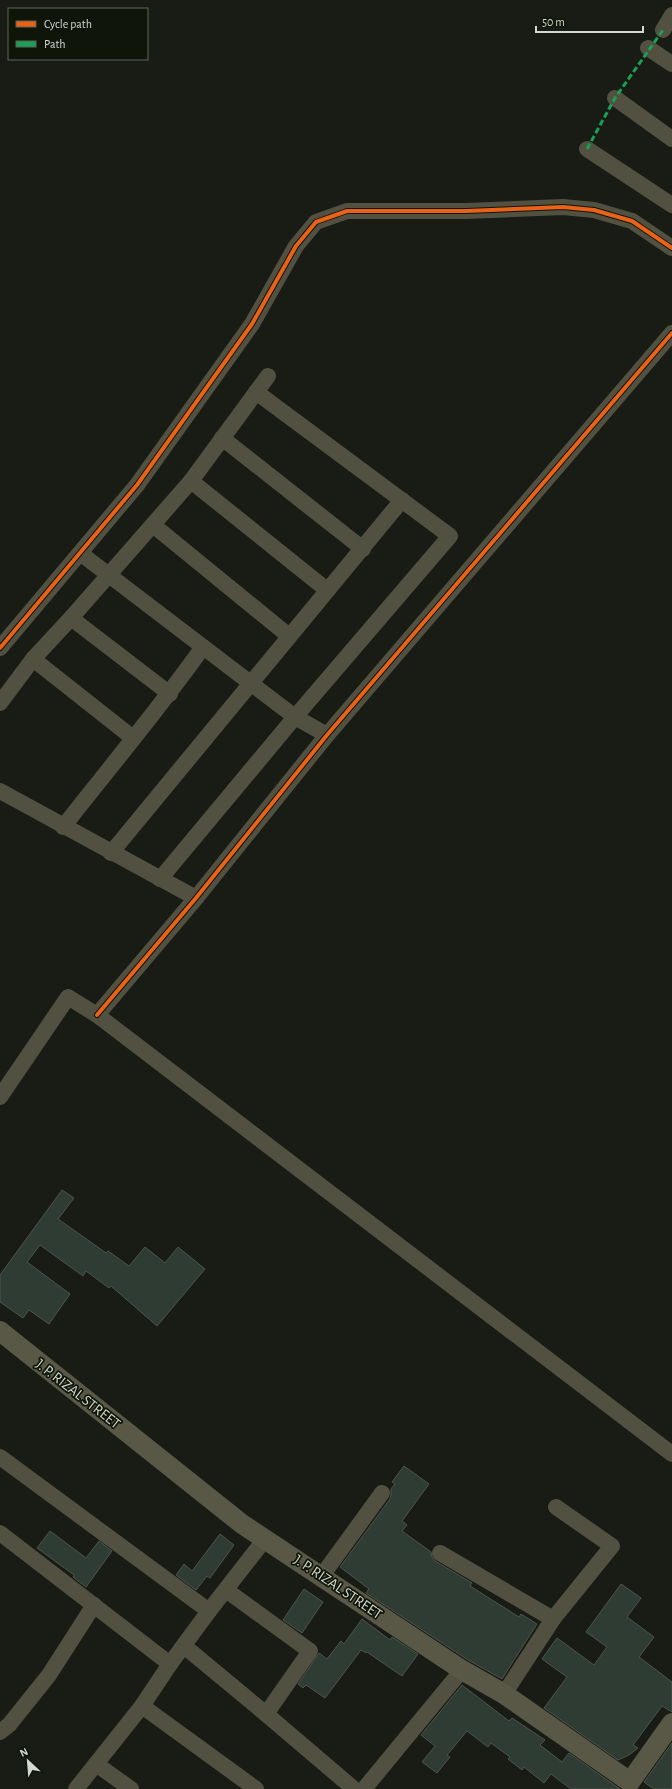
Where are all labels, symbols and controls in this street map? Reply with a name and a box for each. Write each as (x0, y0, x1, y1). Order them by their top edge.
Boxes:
legend (8, 8, 148, 60)
scale bar (536, 8, 643, 34)
text: 50 m (542, 16, 565, 28)
text: Cycle path (44, 18, 92, 31)
text: Path (44, 38, 66, 50)
street label: J. P. RIZAL STREET (33, 1356, 124, 1432)
street label: J. P. RIZAL STREET (291, 1552, 385, 1622)
north arrow (8, 1741, 48, 1781)
text: N (18, 1746, 30, 1759)

